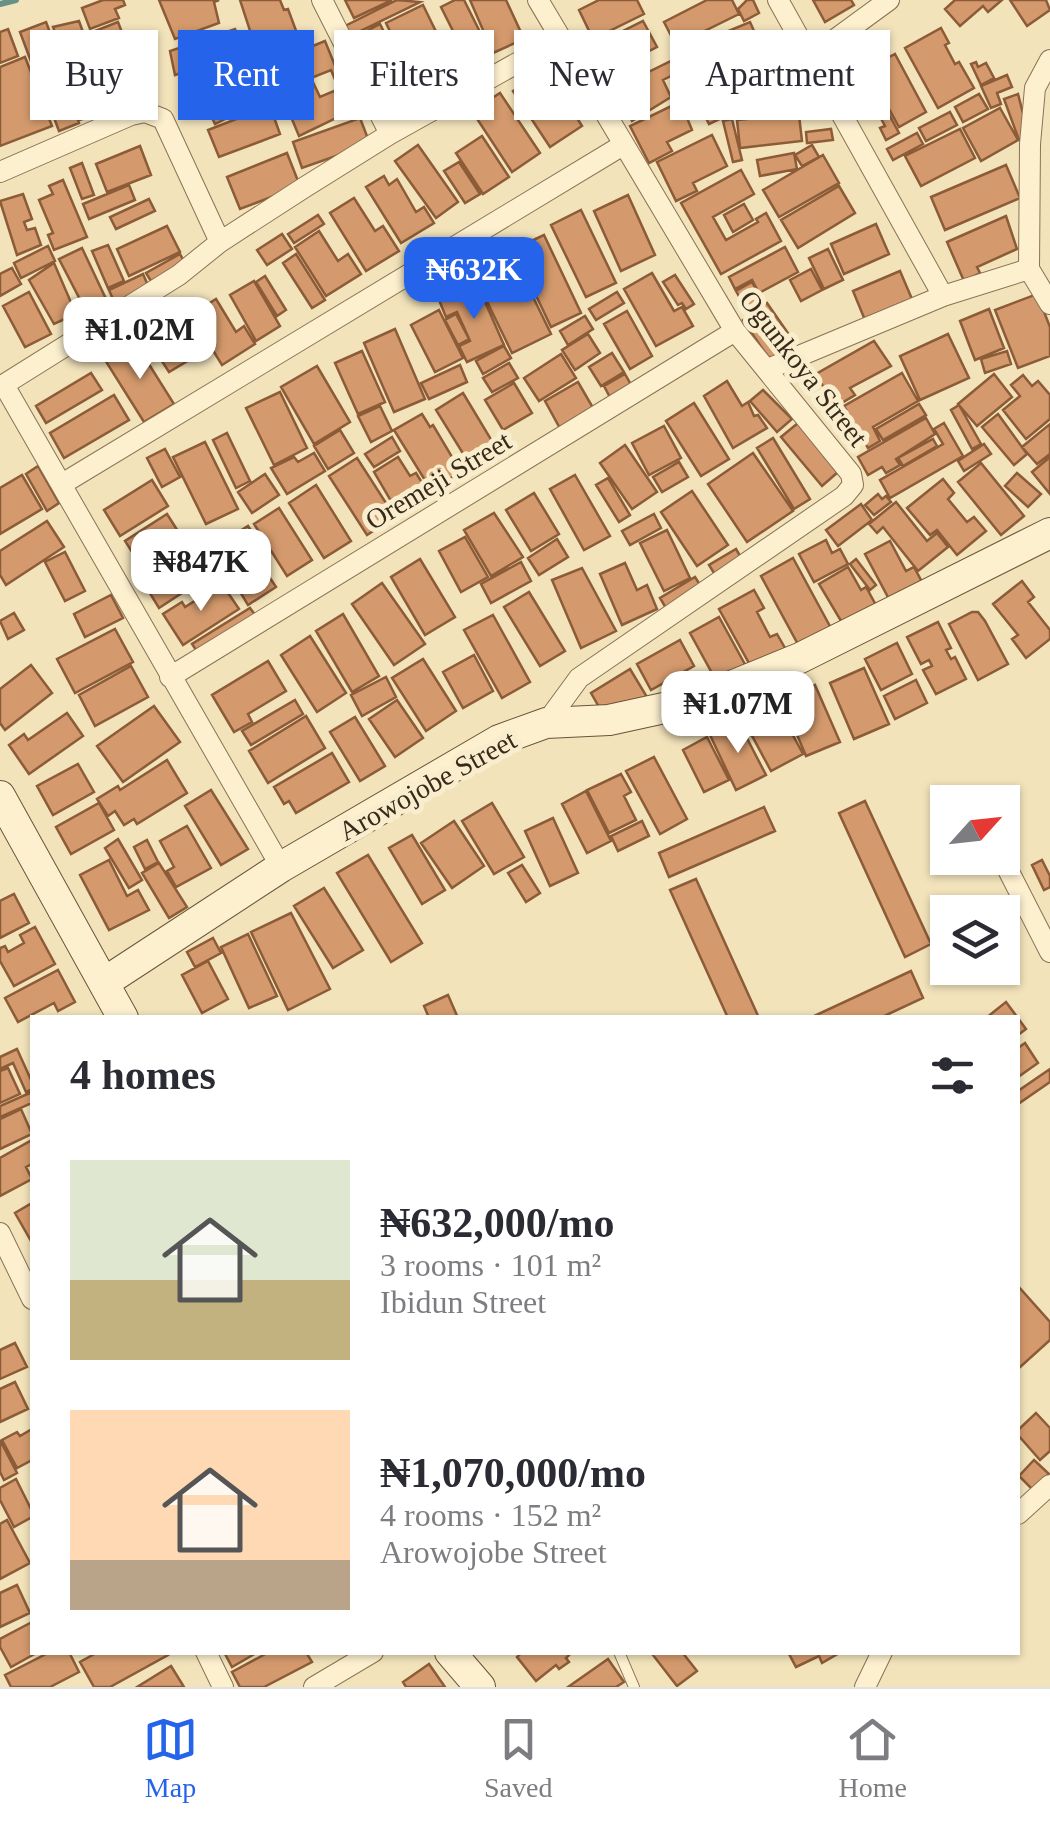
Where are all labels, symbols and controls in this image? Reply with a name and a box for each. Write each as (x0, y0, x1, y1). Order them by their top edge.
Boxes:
chip: Buy (30, 30, 158, 120)
chip: Rent (178, 30, 314, 120)
chip: Filters (334, 30, 494, 120)
chip: New (514, 30, 650, 120)
chip: Apartment (670, 30, 890, 120)
pin: ₦632K (404, 237, 544, 322)
text: ₦632K (426, 251, 522, 287)
street label: Ogunkoya Street (733, 284, 874, 452)
pin: ₦1.02M (59, 297, 221, 382)
text: ₦1.02M (85, 311, 195, 347)
street label: Oremeji Street (360, 425, 517, 536)
pin: ₦847K (131, 529, 271, 614)
text: ₦847K (153, 543, 249, 579)
pin: ₦1.07M (657, 671, 819, 756)
text: ₦1.07M (683, 685, 793, 721)
street label: Arowojobe Street (333, 724, 522, 847)
north arrow (930, 785, 1020, 875)
map controls (930, 785, 1020, 985)
button: layers (930, 895, 1020, 985)
icon: filters (925, 1048, 980, 1103)
text: 4 homes (70, 1052, 216, 1098)
icon: home (150, 1200, 270, 1320)
text: ₦632,000/mo (380, 1200, 615, 1246)
text: 3 rooms · 101 m² (380, 1247, 601, 1283)
text: Ibidun Street (380, 1284, 546, 1320)
icon: home (150, 1450, 270, 1570)
text: ₦1,070,000/mo (380, 1450, 646, 1496)
text: 4 rooms · 152 m² (380, 1497, 601, 1533)
text: Arowojobe Street (380, 1534, 607, 1570)
tab: Map (143, 1712, 198, 1804)
tab: Saved (484, 1712, 552, 1804)
tab: Home (839, 1712, 907, 1804)

